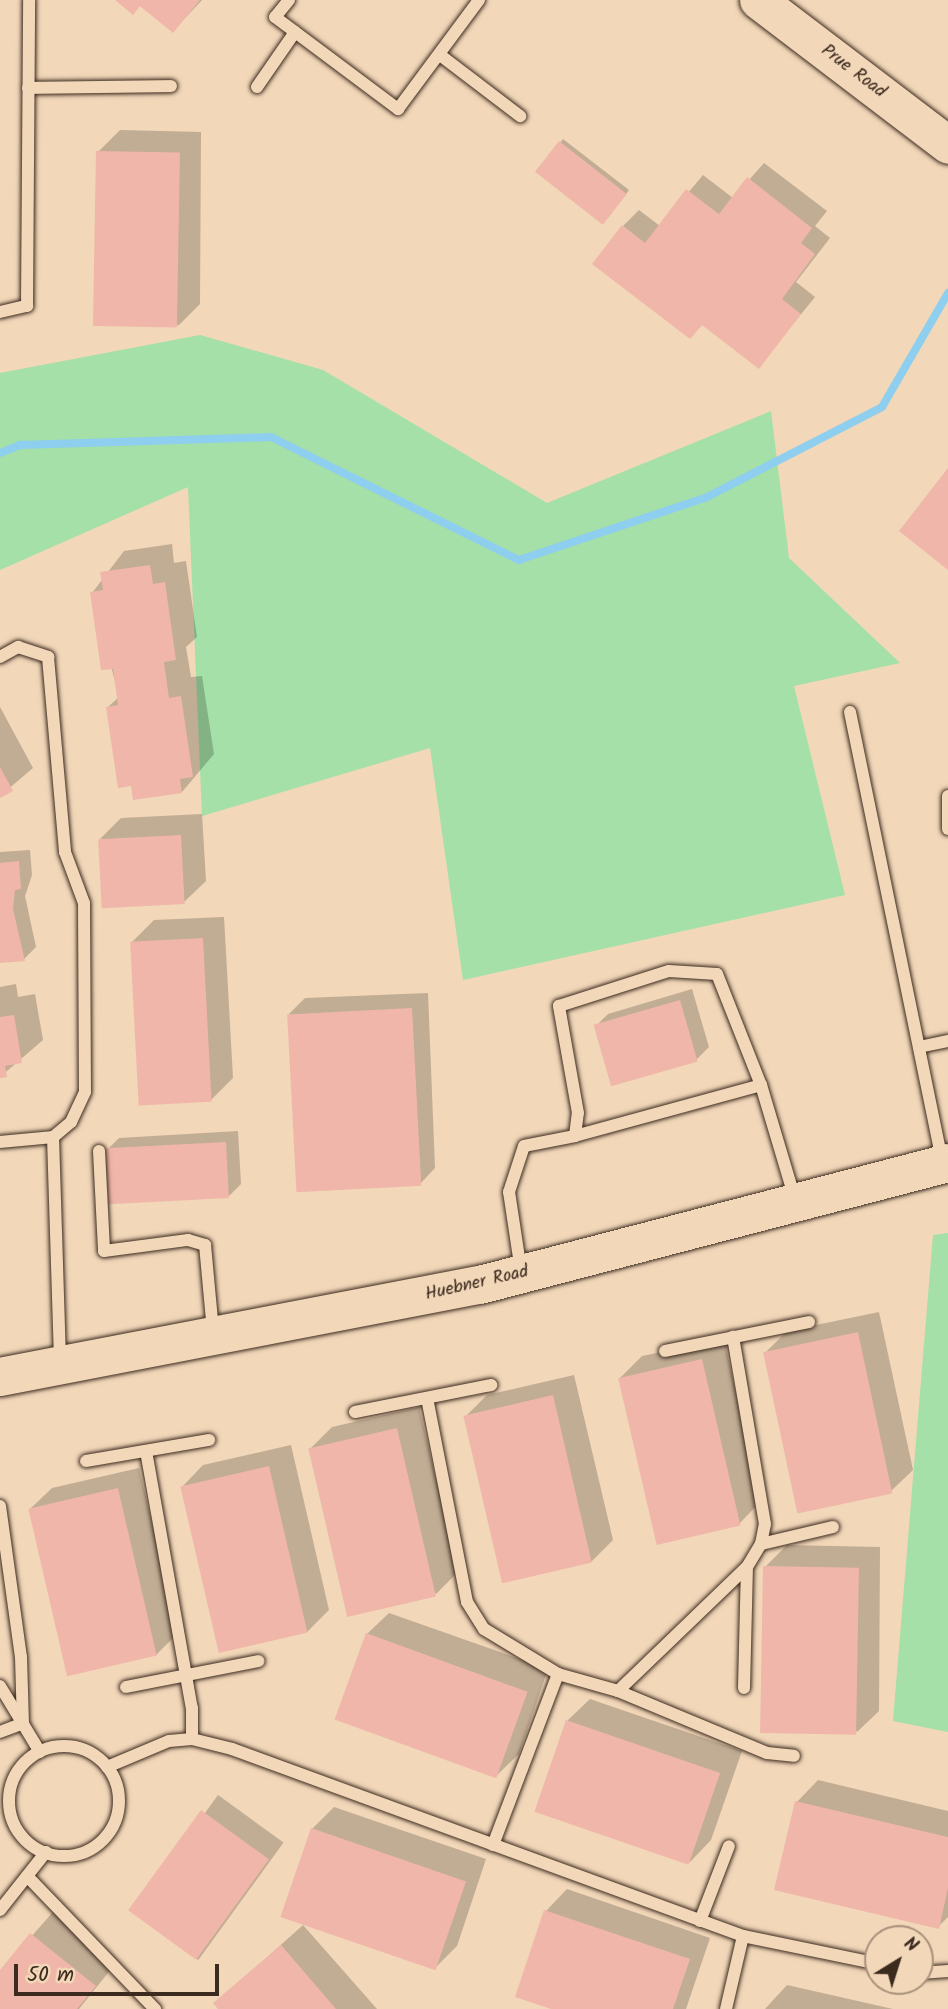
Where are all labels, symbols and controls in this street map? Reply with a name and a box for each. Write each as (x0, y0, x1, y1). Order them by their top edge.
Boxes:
street label: Prue Road (816, 41, 890, 103)
street label: Huebner Road (423, 1262, 531, 1306)
north arrow (864, 1925, 934, 1995)
text: N (897, 1930, 925, 1961)
scale bar (18, 1950, 222, 1994)
text: 50 m (27, 1959, 74, 1992)

